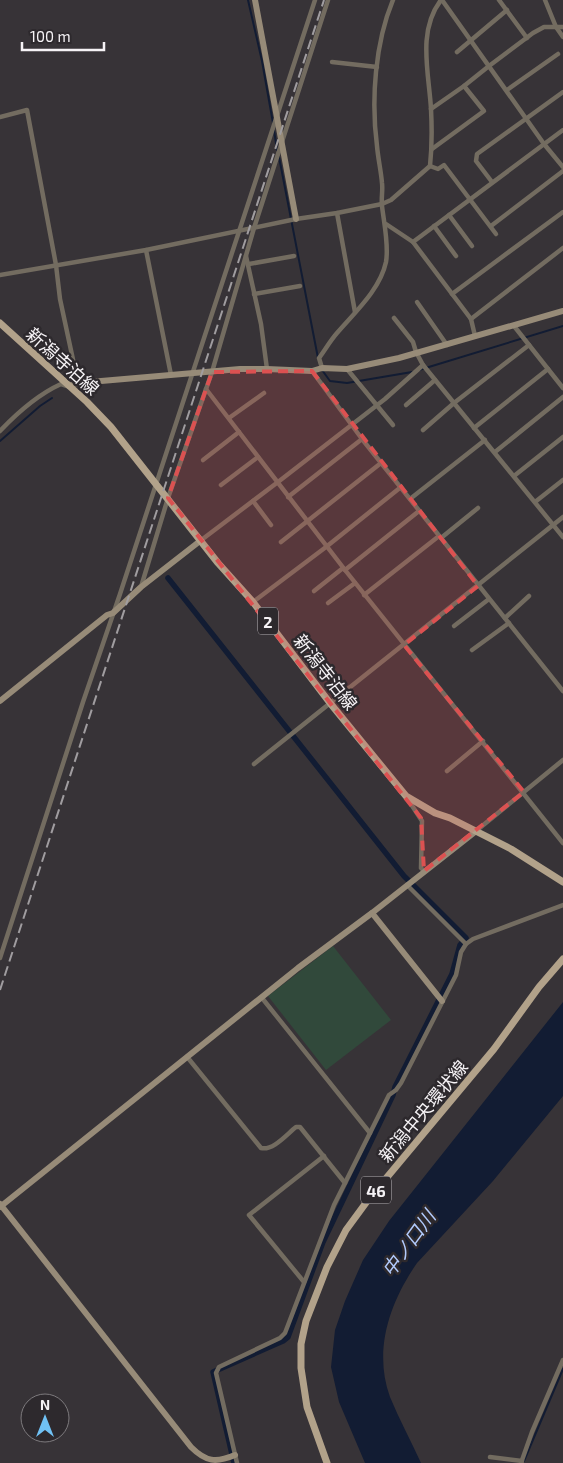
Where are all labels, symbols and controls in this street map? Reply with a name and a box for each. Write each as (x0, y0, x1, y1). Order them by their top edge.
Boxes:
scale bar (22, 20, 105, 52)
text: 100 m (30, 27, 71, 45)
street label: 新潟寺泊線 (22, 323, 104, 399)
road number: 2 (258, 608, 278, 634)
street label: 新潟寺泊線 (290, 630, 362, 714)
street label: 新潟中央環状線 (374, 1056, 472, 1166)
road number: 46 (361, 1176, 391, 1204)
water label: 中ノ口川 (376, 1204, 441, 1281)
north arrow (20, 1393, 70, 1443)
text: N (40, 1396, 50, 1413)

